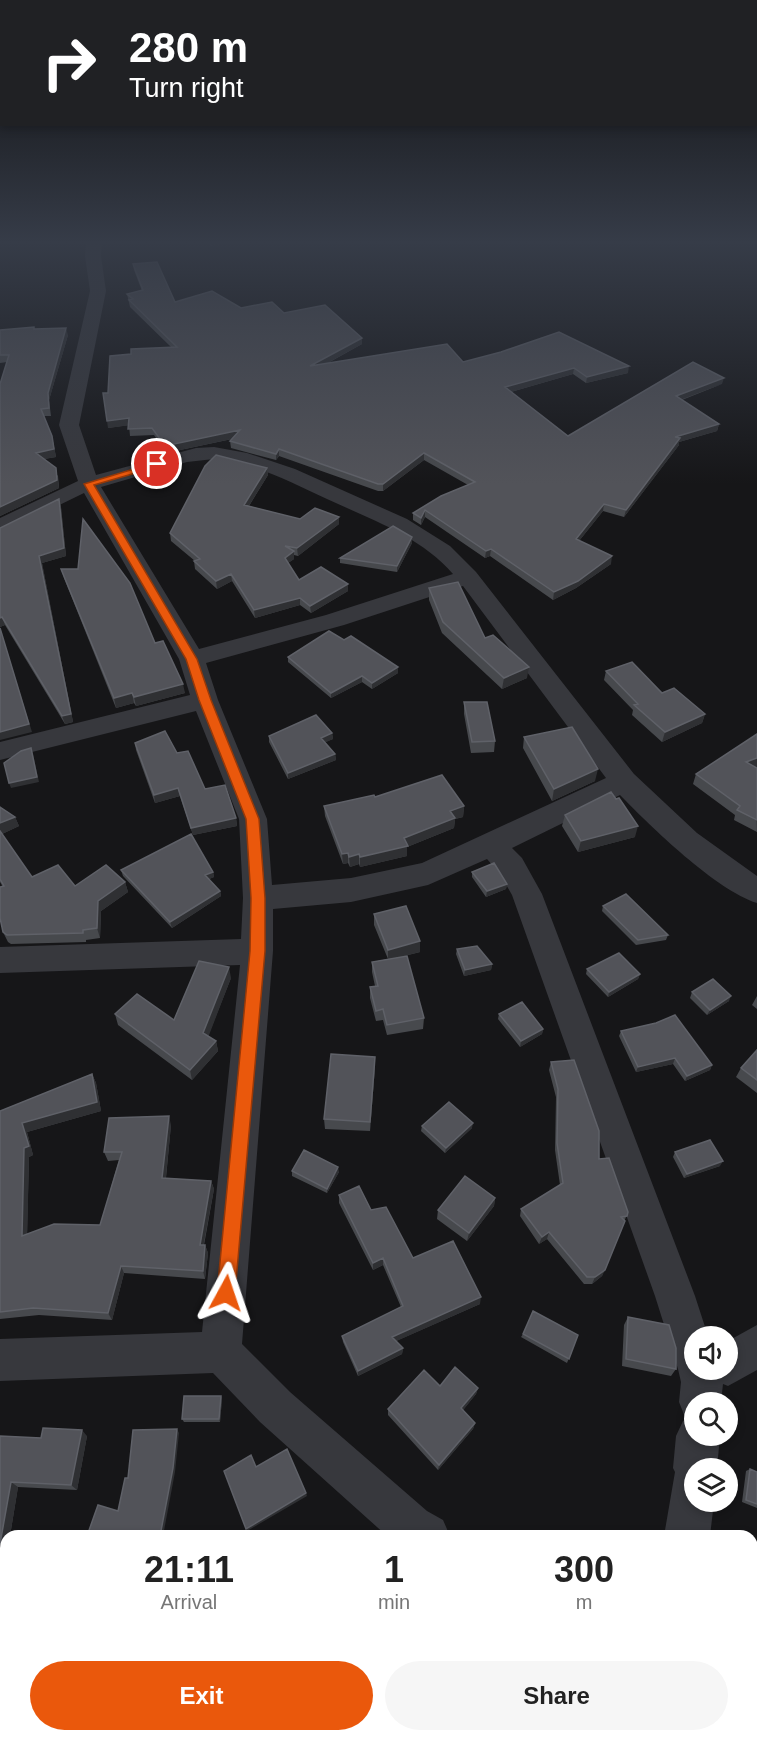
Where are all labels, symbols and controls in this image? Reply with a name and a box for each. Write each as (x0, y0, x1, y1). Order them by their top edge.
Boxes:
icon: right (30, 24, 108, 102)
text: 280 m (129, 24, 248, 71)
text: Turn right (129, 73, 244, 103)
pin (131, 438, 182, 489)
icon: arrive (140, 447, 173, 480)
position arrow (194, 1261, 258, 1325)
map controls (684, 1326, 738, 1512)
button: sound (684, 1326, 738, 1380)
button: search (684, 1392, 738, 1446)
button: layers (684, 1458, 738, 1512)
text: 21:11 (144, 1549, 234, 1590)
text: 1 (384, 1549, 404, 1590)
text: 300 (554, 1549, 614, 1590)
text: Arrival (161, 1591, 217, 1613)
text: min (378, 1591, 410, 1613)
text: m (576, 1591, 592, 1613)
button: Exit (30, 1661, 373, 1730)
button: Share (385, 1661, 728, 1730)

